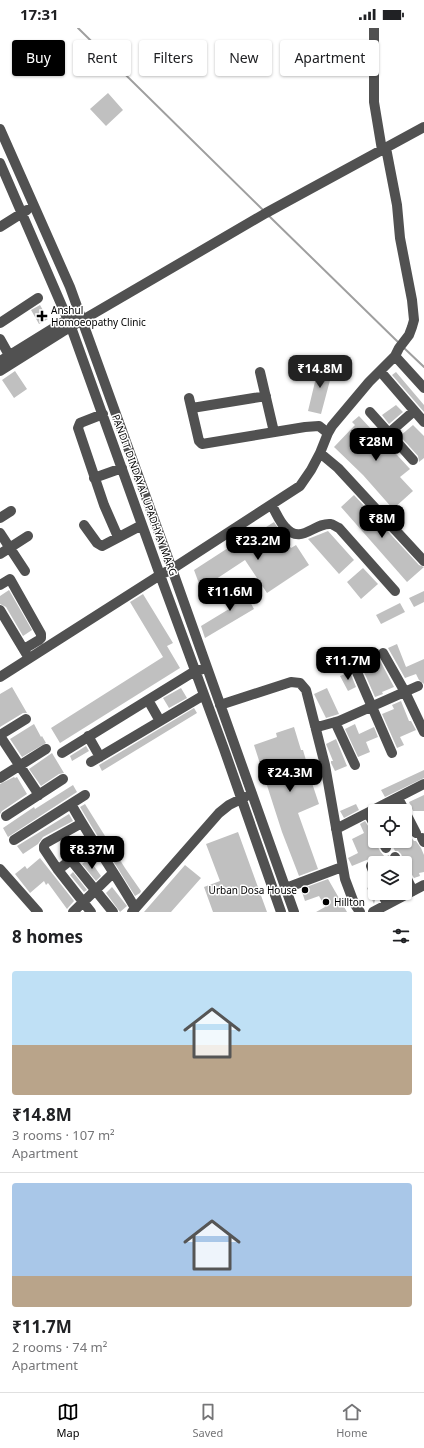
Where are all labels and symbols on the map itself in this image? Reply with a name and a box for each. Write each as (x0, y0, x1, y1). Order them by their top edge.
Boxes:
place label: Anshul Homoeopathy Clinic (51, 303, 146, 329)
marker: Anshul Homoeopathy Clinic (36, 310, 48, 322)
pin: ₹14.8M (287, 355, 353, 389)
street label: PANDIT DINDAYAL UPADHYAY MARG (109, 412, 181, 578)
pin: ₹28M (352, 428, 400, 462)
pin: ₹8M (363, 505, 401, 539)
pin: ₹23.2M (225, 527, 291, 561)
pin: ₹11.6M (197, 578, 263, 612)
pin: ₹11.7M (315, 647, 381, 681)
pin: ₹24.3M (257, 759, 323, 793)
pin: ₹8.37M (59, 836, 125, 870)
place label: Urban Dosa House (209, 883, 297, 897)
marker: Urban Dosa House (300, 885, 310, 895)
place label: Hillton (334, 895, 365, 909)
marker: Hillton (321, 897, 331, 907)

